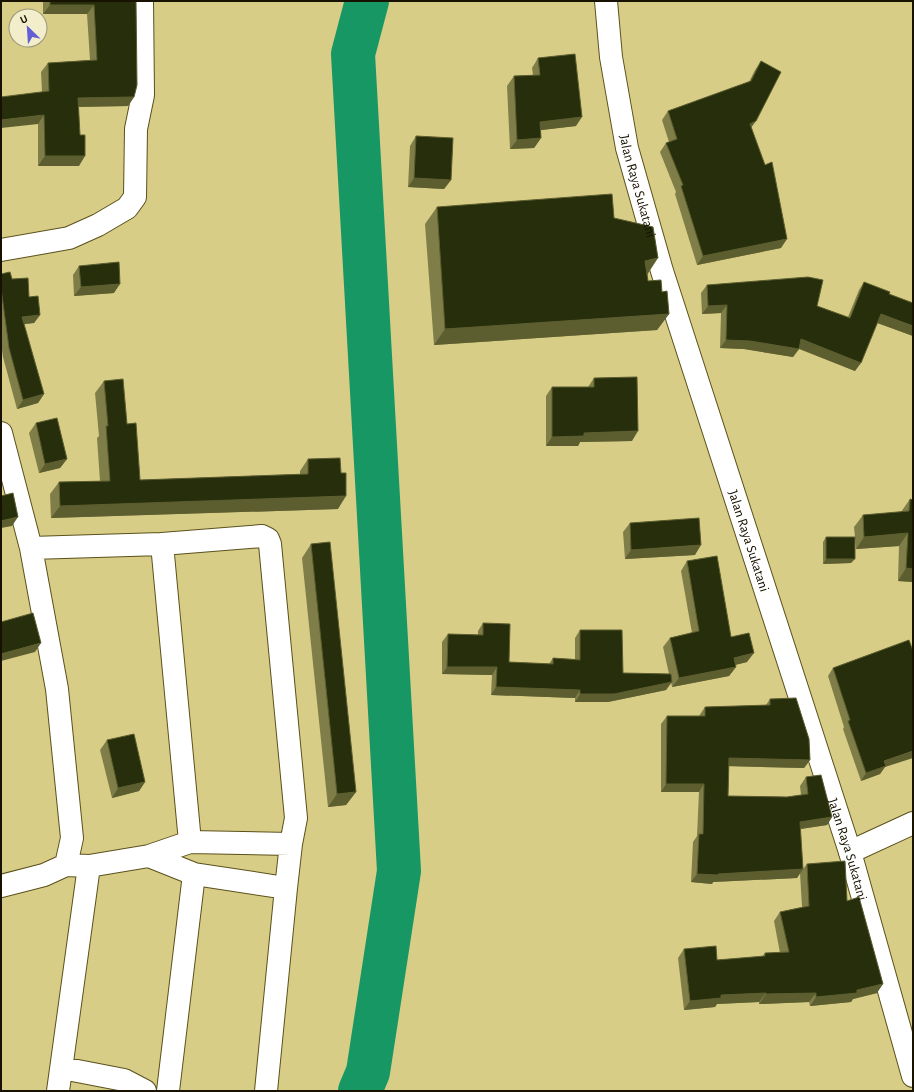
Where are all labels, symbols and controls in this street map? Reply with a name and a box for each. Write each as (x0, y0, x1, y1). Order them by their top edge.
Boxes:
north arrow (8, 8, 48, 48)
text: U (18, 13, 29, 26)
street label: Jalan Raya Sukatani (617, 134, 658, 239)
street label: Jalan Raya Sukatani (725, 488, 771, 594)
street label: Jalan Raya Sukatani (825, 797, 869, 902)

